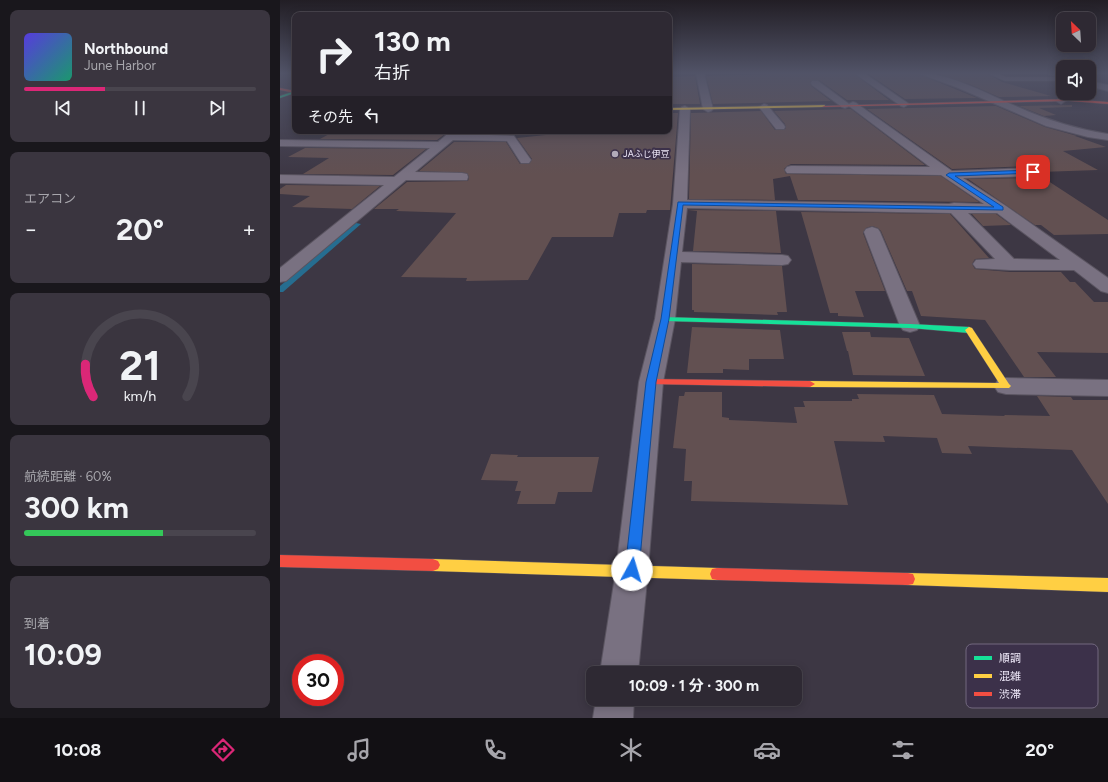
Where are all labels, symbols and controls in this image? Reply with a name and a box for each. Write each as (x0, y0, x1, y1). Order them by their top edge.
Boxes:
north arrow (1056, 12, 1096, 52)
map controls (1056, 12, 1096, 100)
text: 130 m (374, 24, 451, 58)
icon: right (308, 28, 360, 80)
text: Northbound (84, 40, 168, 58)
text: June Harbor (84, 58, 156, 73)
button: sound (1056, 60, 1096, 100)
text: 右折 (374, 62, 410, 84)
icon: previous (52, 97, 74, 119)
icon: pause (129, 97, 151, 119)
icon: next (206, 97, 228, 119)
icon: left (361, 104, 383, 126)
text: その先 (308, 108, 353, 126)
place label: JAふじ伊豆 (623, 148, 670, 159)
marker: JAふじ伊豆 (610, 149, 620, 159)
pin (1016, 155, 1050, 189)
icon: arrive (1022, 161, 1044, 183)
text: エアコン (24, 191, 76, 206)
text: 20° (116, 211, 164, 248)
text: − (24, 216, 38, 243)
text: + (242, 216, 256, 243)
text: 21 (119, 340, 161, 390)
text: km/h (124, 387, 156, 405)
text: 航続距離 · 60% (24, 469, 112, 484)
text: 300 km (24, 489, 129, 526)
position arrow (611, 549, 653, 591)
text: 到着 (24, 616, 50, 631)
text: 10:09 (24, 636, 102, 673)
legend (966, 644, 1098, 708)
text: 順調 (999, 652, 1021, 665)
speed limit sign: 30 (292, 654, 344, 706)
text: 混雑 (999, 670, 1021, 683)
text: 10:09 · 1 分 · 300 m (629, 677, 759, 695)
text: 渋滞 (999, 688, 1021, 701)
icon: directions (209, 736, 237, 764)
icon: music (345, 736, 373, 764)
icon: phone (481, 736, 509, 764)
icon: climate (617, 736, 645, 764)
icon: car (753, 736, 781, 764)
icon: filters (889, 736, 917, 764)
text: 10:08 (54, 739, 101, 761)
text: 20° (1025, 739, 1054, 761)

